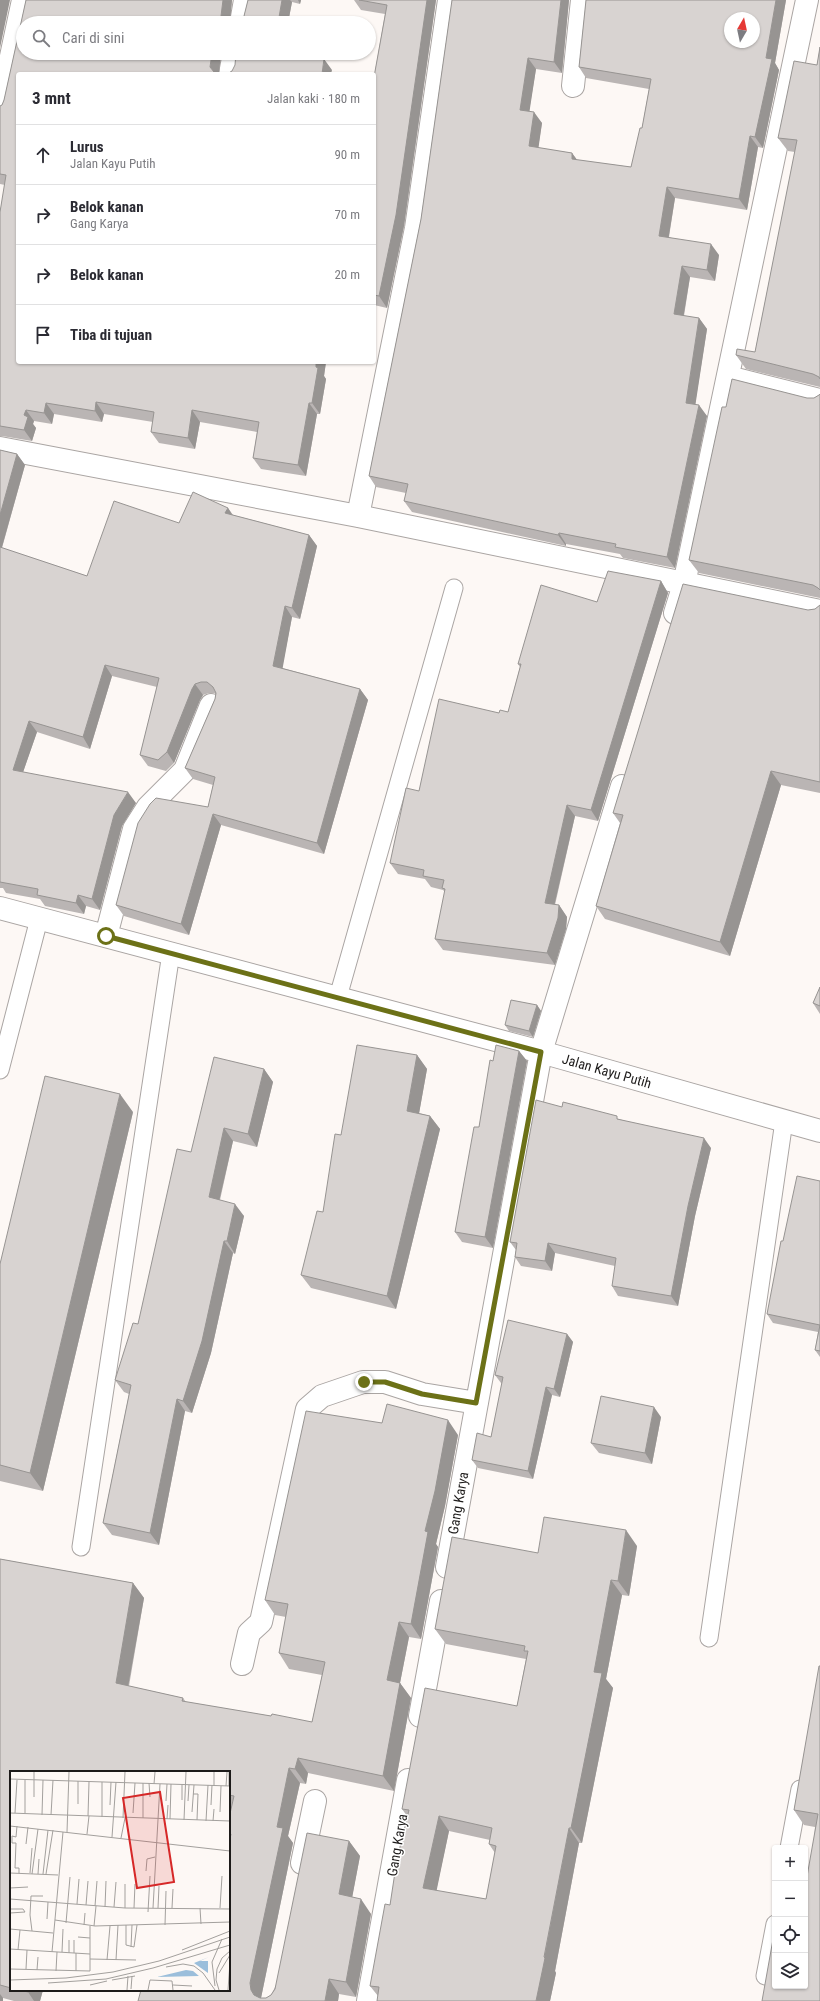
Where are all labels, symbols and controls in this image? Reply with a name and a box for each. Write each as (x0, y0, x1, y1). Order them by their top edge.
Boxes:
north arrow (724, 12, 760, 48)
search box (16, 16, 376, 60)
icon: search (30, 27, 52, 49)
text: Cari di sini (62, 29, 124, 47)
text: 3 mnt (32, 88, 71, 108)
text: Jalan kaki · 180 m (267, 91, 360, 106)
text: Lurus (70, 138, 104, 156)
icon: ahead (32, 144, 54, 166)
text: 90 m (334, 147, 360, 162)
text: Jalan Kayu Putih (70, 156, 156, 171)
text: Belok kanan (70, 198, 144, 216)
icon: right (32, 204, 54, 226)
text: 70 m (334, 207, 360, 222)
text: Gang Karya (70, 216, 129, 231)
icon: right (32, 264, 54, 286)
text: Belok kanan (70, 266, 144, 284)
text: 20 m (334, 267, 360, 282)
icon: arrive (32, 324, 54, 346)
text: Tiba di tujuan (70, 326, 152, 344)
route start (97, 927, 115, 945)
street label: Jalan Kayu Putih (561, 1051, 653, 1091)
route end (355, 1373, 373, 1391)
street label: Gang Karya (445, 1471, 471, 1535)
inset map (10, 1771, 230, 1991)
street label: Gang Karya (384, 1813, 410, 1877)
map controls (772, 1845, 808, 1989)
button: + (772, 1845, 808, 1881)
button: − (772, 1881, 808, 1917)
button: locate (772, 1917, 808, 1953)
button: layers (772, 1953, 808, 1989)

